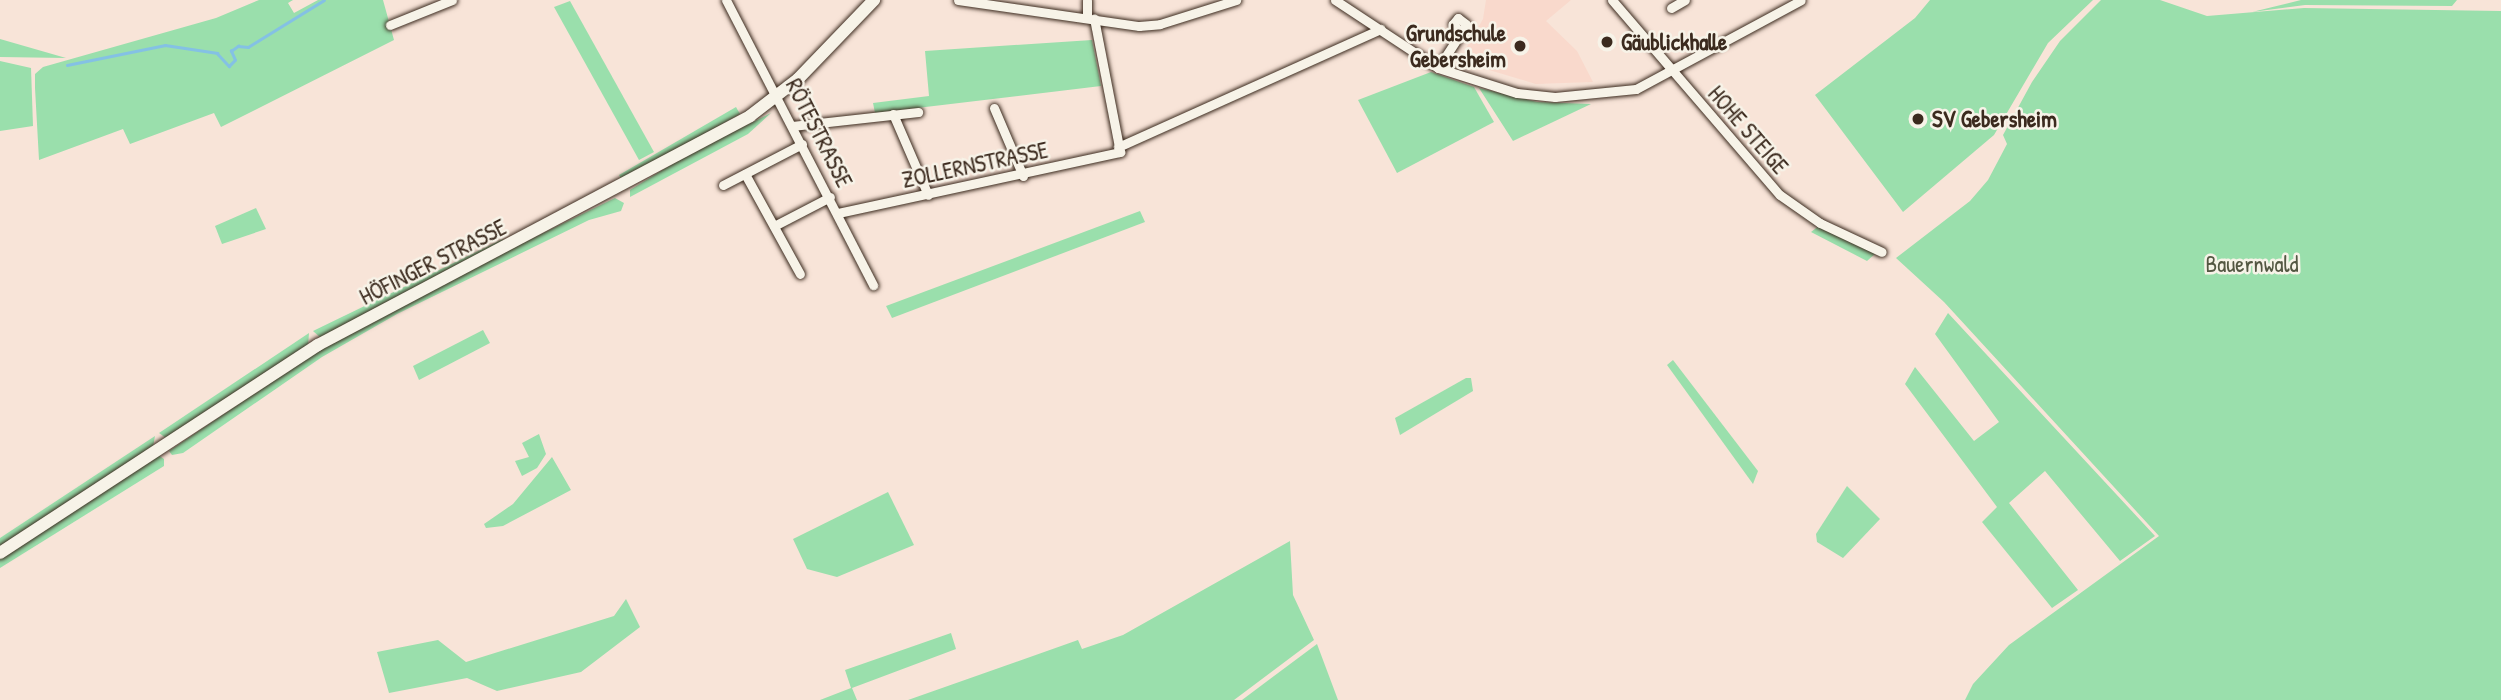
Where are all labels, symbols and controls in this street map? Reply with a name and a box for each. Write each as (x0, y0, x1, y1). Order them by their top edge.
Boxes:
place label: Grundschule Gebersheim (1406, 19, 1506, 73)
place label: Gäublickhalle (1621, 28, 1727, 56)
marker: Gäublickhalle (1599, 34, 1615, 50)
marker: Grundschule Gebersheim (1512, 38, 1528, 54)
street label: RÖTESTRASSE (780, 74, 858, 192)
street label: HOHE STEIGE (1702, 80, 1794, 180)
place label: SV Gebersheim (1932, 105, 2057, 133)
marker: SV Gebersheim (1910, 111, 1926, 127)
street label: ZOLLERNSTRASSE (899, 136, 1051, 194)
street label: HÖFINGER STRASSE (355, 213, 511, 311)
park label: Bauernwald (2205, 250, 2299, 278)

